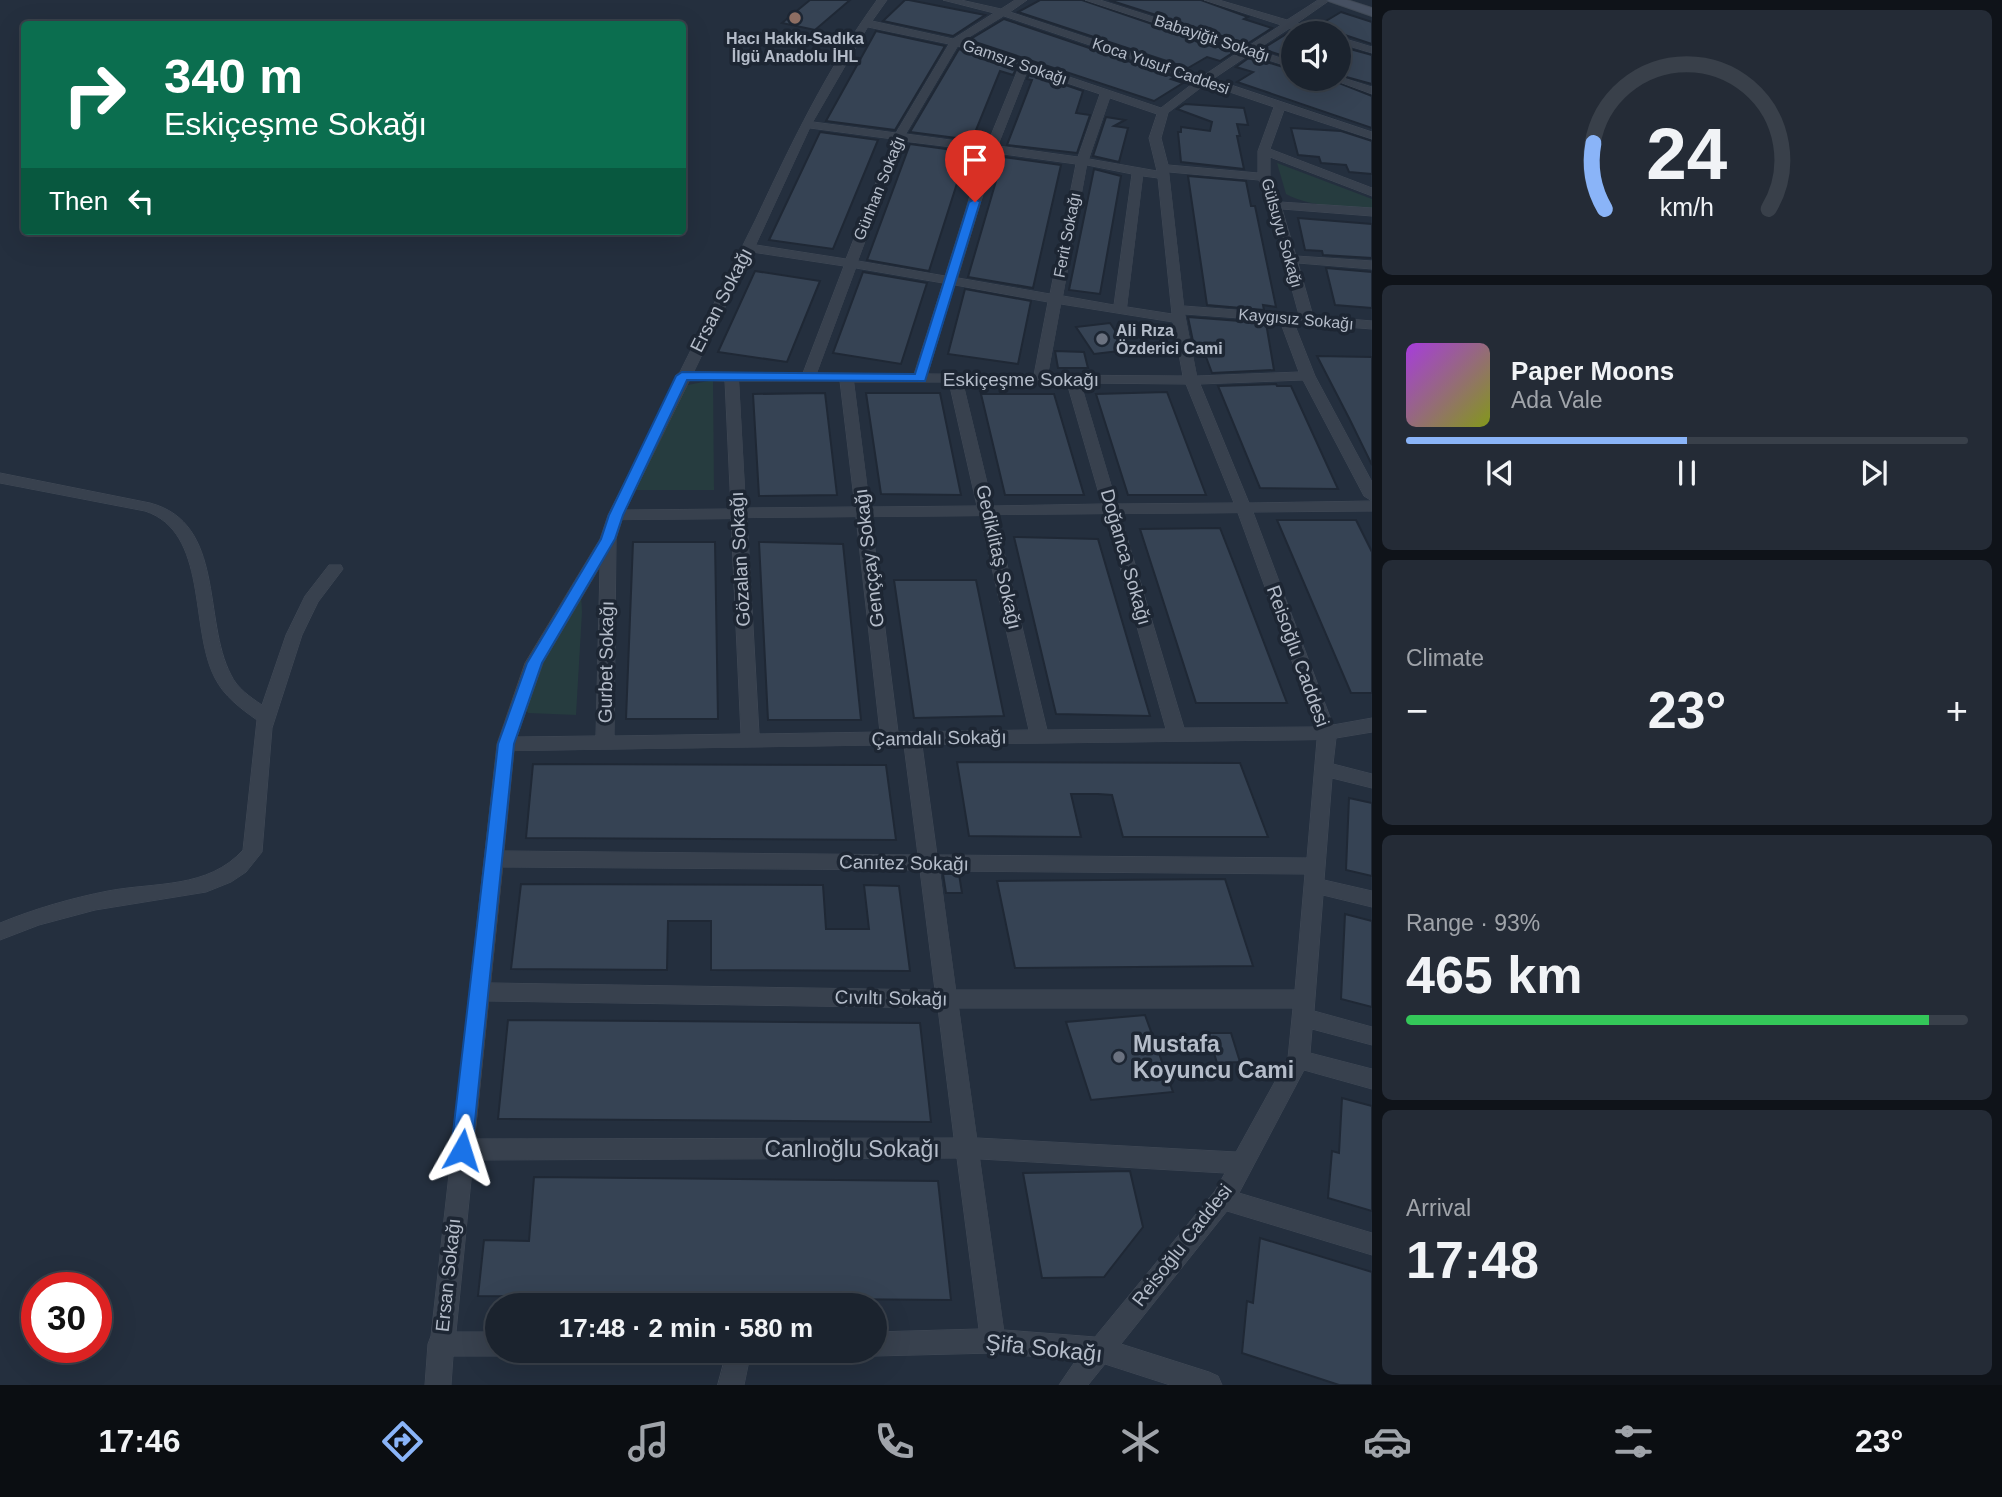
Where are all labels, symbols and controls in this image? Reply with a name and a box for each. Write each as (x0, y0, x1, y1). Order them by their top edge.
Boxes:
marker: Hacı Hakkı-Sadıka İlgü Anadolu İHL (787, 10, 803, 26)
street label: Babayiğit Sokağı (1152, 11, 1272, 65)
map controls (1281, 21, 1351, 91)
button: sound (1281, 21, 1351, 91)
place label: Hacı Hakkı-Sadıka İlgü Anadolu İHL (726, 30, 864, 65)
street label: Koca Yusuf Caddesi (1090, 35, 1232, 97)
street label: Gamsız Sokağı (961, 36, 1069, 88)
icon: right (49, 49, 140, 140)
text: 340 m (164, 49, 303, 103)
text: Eskiçeşme Sokağı (164, 106, 427, 142)
text: 24 (1647, 113, 1728, 194)
pin (945, 130, 1005, 202)
street label: Günhan Sokağı (850, 133, 908, 243)
icon: arrive (956, 141, 994, 179)
street label: Gülsuyu Sokağı (1258, 176, 1306, 290)
icon: left (122, 182, 160, 220)
text: Then (49, 186, 108, 216)
street label: Ferit Sokağı (1050, 191, 1084, 279)
text: km/h (1660, 192, 1714, 220)
street label: Ersan Sokağı (686, 244, 756, 356)
street label: Kaygısız Sokağı (1238, 305, 1354, 333)
place label: Ali Rıza Özderici Cami (1116, 322, 1223, 357)
marker: Ali Rıza Özderici Cami (1094, 331, 1110, 347)
text: Paper Moons (1511, 356, 1674, 386)
street label: Eskiçeşme Sokağı (943, 369, 1099, 390)
text: Ada Vale (1511, 387, 1603, 413)
icon: previous (1481, 454, 1519, 492)
icon: pause (1668, 454, 1706, 492)
icon: next (1855, 454, 1893, 492)
street label: Gediklitaş Sokağı (972, 483, 1026, 631)
street label: Doğanca Sokağı (1097, 487, 1155, 627)
street label: Genççay Sokağı (850, 488, 888, 628)
street label: Gözalan Sokağı (726, 491, 754, 627)
street label: Reisoğlu Caddesi (1263, 582, 1333, 730)
street label: Gurbet Sokağı (594, 601, 618, 723)
text: Climate (1406, 645, 1484, 671)
text: 23° (1648, 681, 1726, 739)
text: − (1406, 690, 1428, 732)
text: + (1946, 690, 1968, 732)
street label: Çamdalı Sokağı (871, 726, 1007, 750)
street label: Canıtez Sokağı (839, 851, 969, 875)
text: Range · 93% (1406, 910, 1540, 936)
text: 465 km (1406, 946, 1582, 1004)
street label: Cıvıltı Sokağı (834, 987, 948, 1009)
place label: Mustafa Koyuncu Cami (1133, 1031, 1294, 1083)
marker: Mustafa Koyuncu Cami (1111, 1049, 1127, 1065)
position arrow (425, 1113, 499, 1187)
street label: Canlıoğlu Sokağı (764, 1136, 940, 1162)
street label: Reisoğlu Caddesi (1128, 1180, 1236, 1310)
text: Arrival (1406, 1195, 1471, 1221)
street label: Ersan Sokağı (432, 1217, 464, 1333)
text: 17:48 (1406, 1231, 1539, 1289)
speed limit sign: 30 (21, 1272, 112, 1363)
text: 17:48 · 2 min · 580 m (559, 1313, 813, 1343)
street label: Şifa Sokağı (984, 1329, 1104, 1367)
icon: directions (378, 1417, 427, 1466)
icon: music (624, 1417, 673, 1466)
icon: phone (870, 1417, 919, 1466)
icon: climate (1116, 1417, 1165, 1466)
icon: car (1363, 1417, 1412, 1466)
icon: filters (1609, 1417, 1658, 1466)
text: 17:46 (99, 1423, 180, 1459)
text: 23° (1855, 1423, 1903, 1459)

